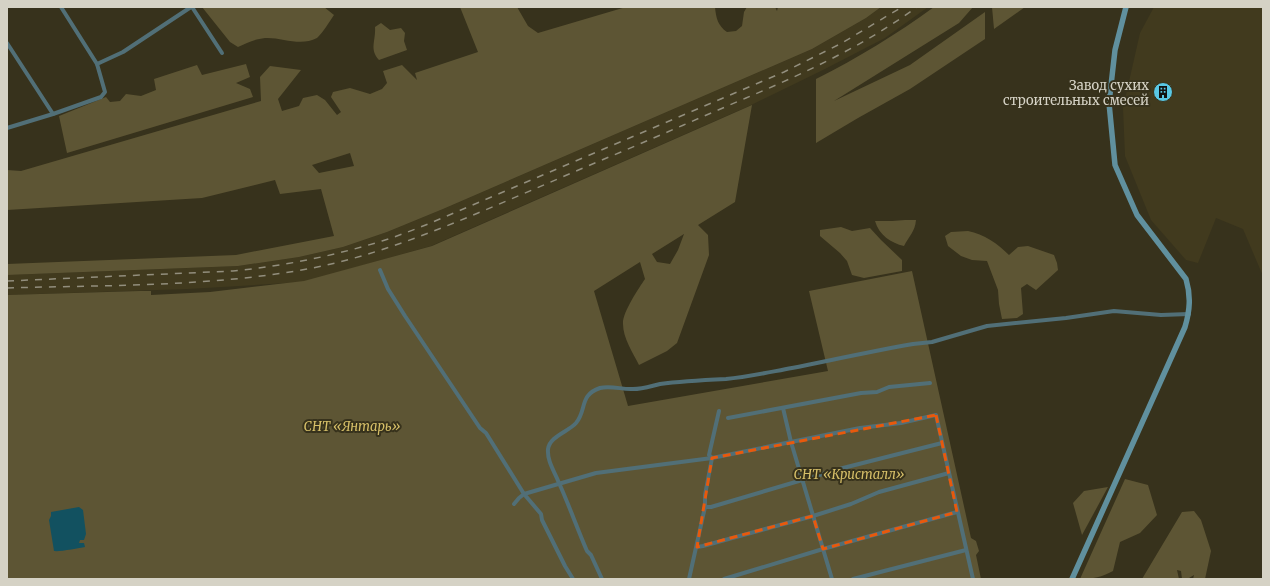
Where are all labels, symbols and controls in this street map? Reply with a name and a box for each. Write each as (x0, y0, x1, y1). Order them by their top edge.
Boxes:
place label: Завод сухих строительных смесей (1003, 77, 1149, 109)
building icon: Завод сухих строительных смесей (1152, 81, 1174, 103)
park label: СНТ «Янтарь» (304, 418, 400, 435)
park label: СНТ «Кристалл» (794, 466, 905, 483)

